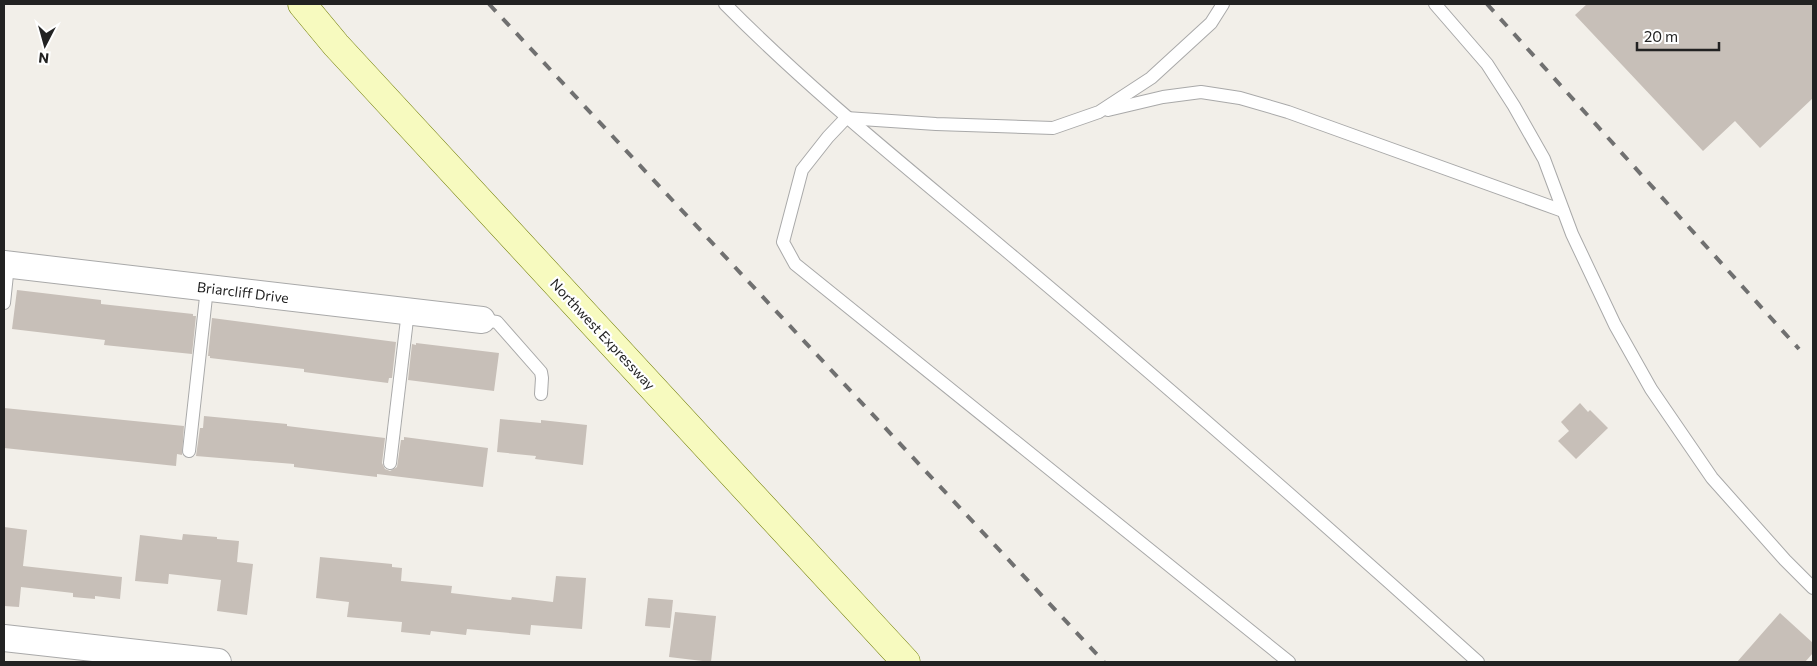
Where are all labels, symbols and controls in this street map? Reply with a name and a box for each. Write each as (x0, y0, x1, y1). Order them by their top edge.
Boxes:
north arrow (20, 20, 70, 70)
scale bar (1637, 20, 1720, 52)
text: 20 m (1644, 27, 1678, 45)
text: N (37, 49, 50, 67)
street label: Northwest Expressway (547, 275, 659, 393)
street label: Briarcliff Drive (196, 278, 290, 306)

